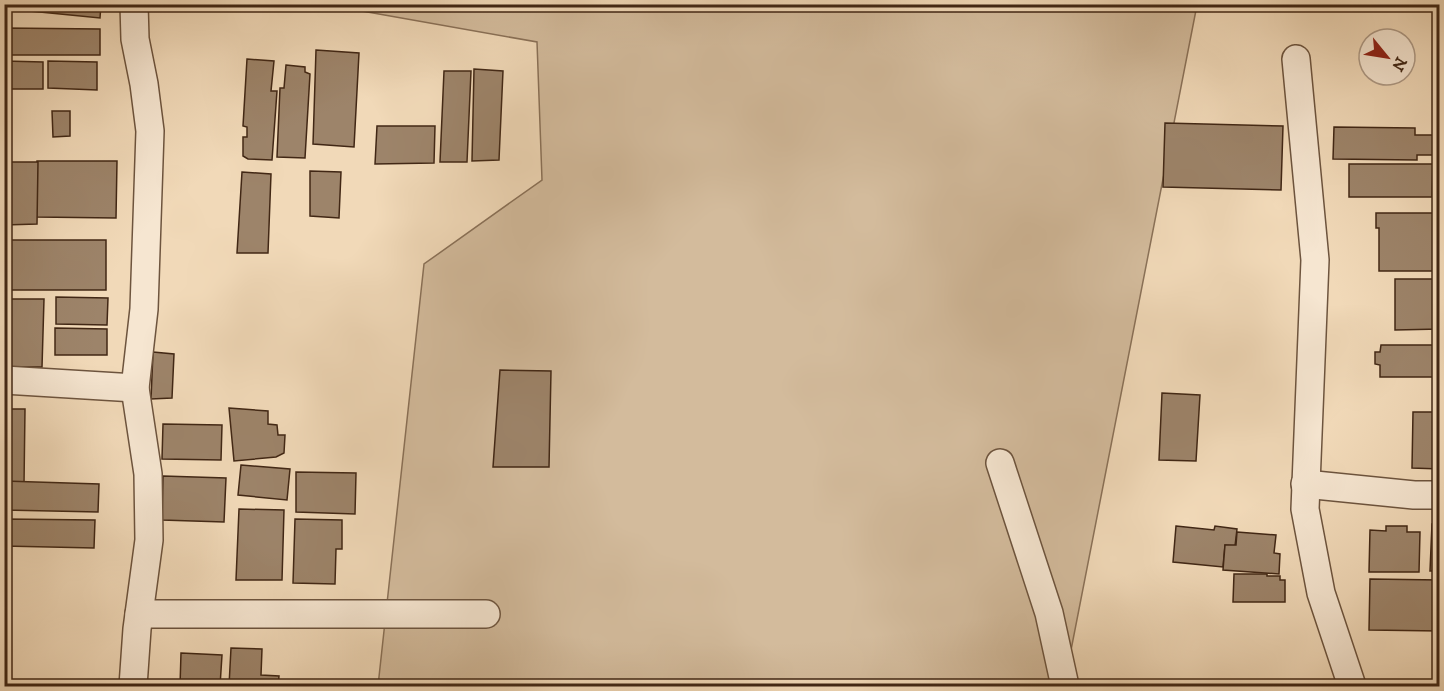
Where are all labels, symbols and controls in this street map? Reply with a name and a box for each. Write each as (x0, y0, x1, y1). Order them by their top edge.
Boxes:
north arrow (1357, 27, 1417, 87)
text: N (1387, 53, 1411, 75)

